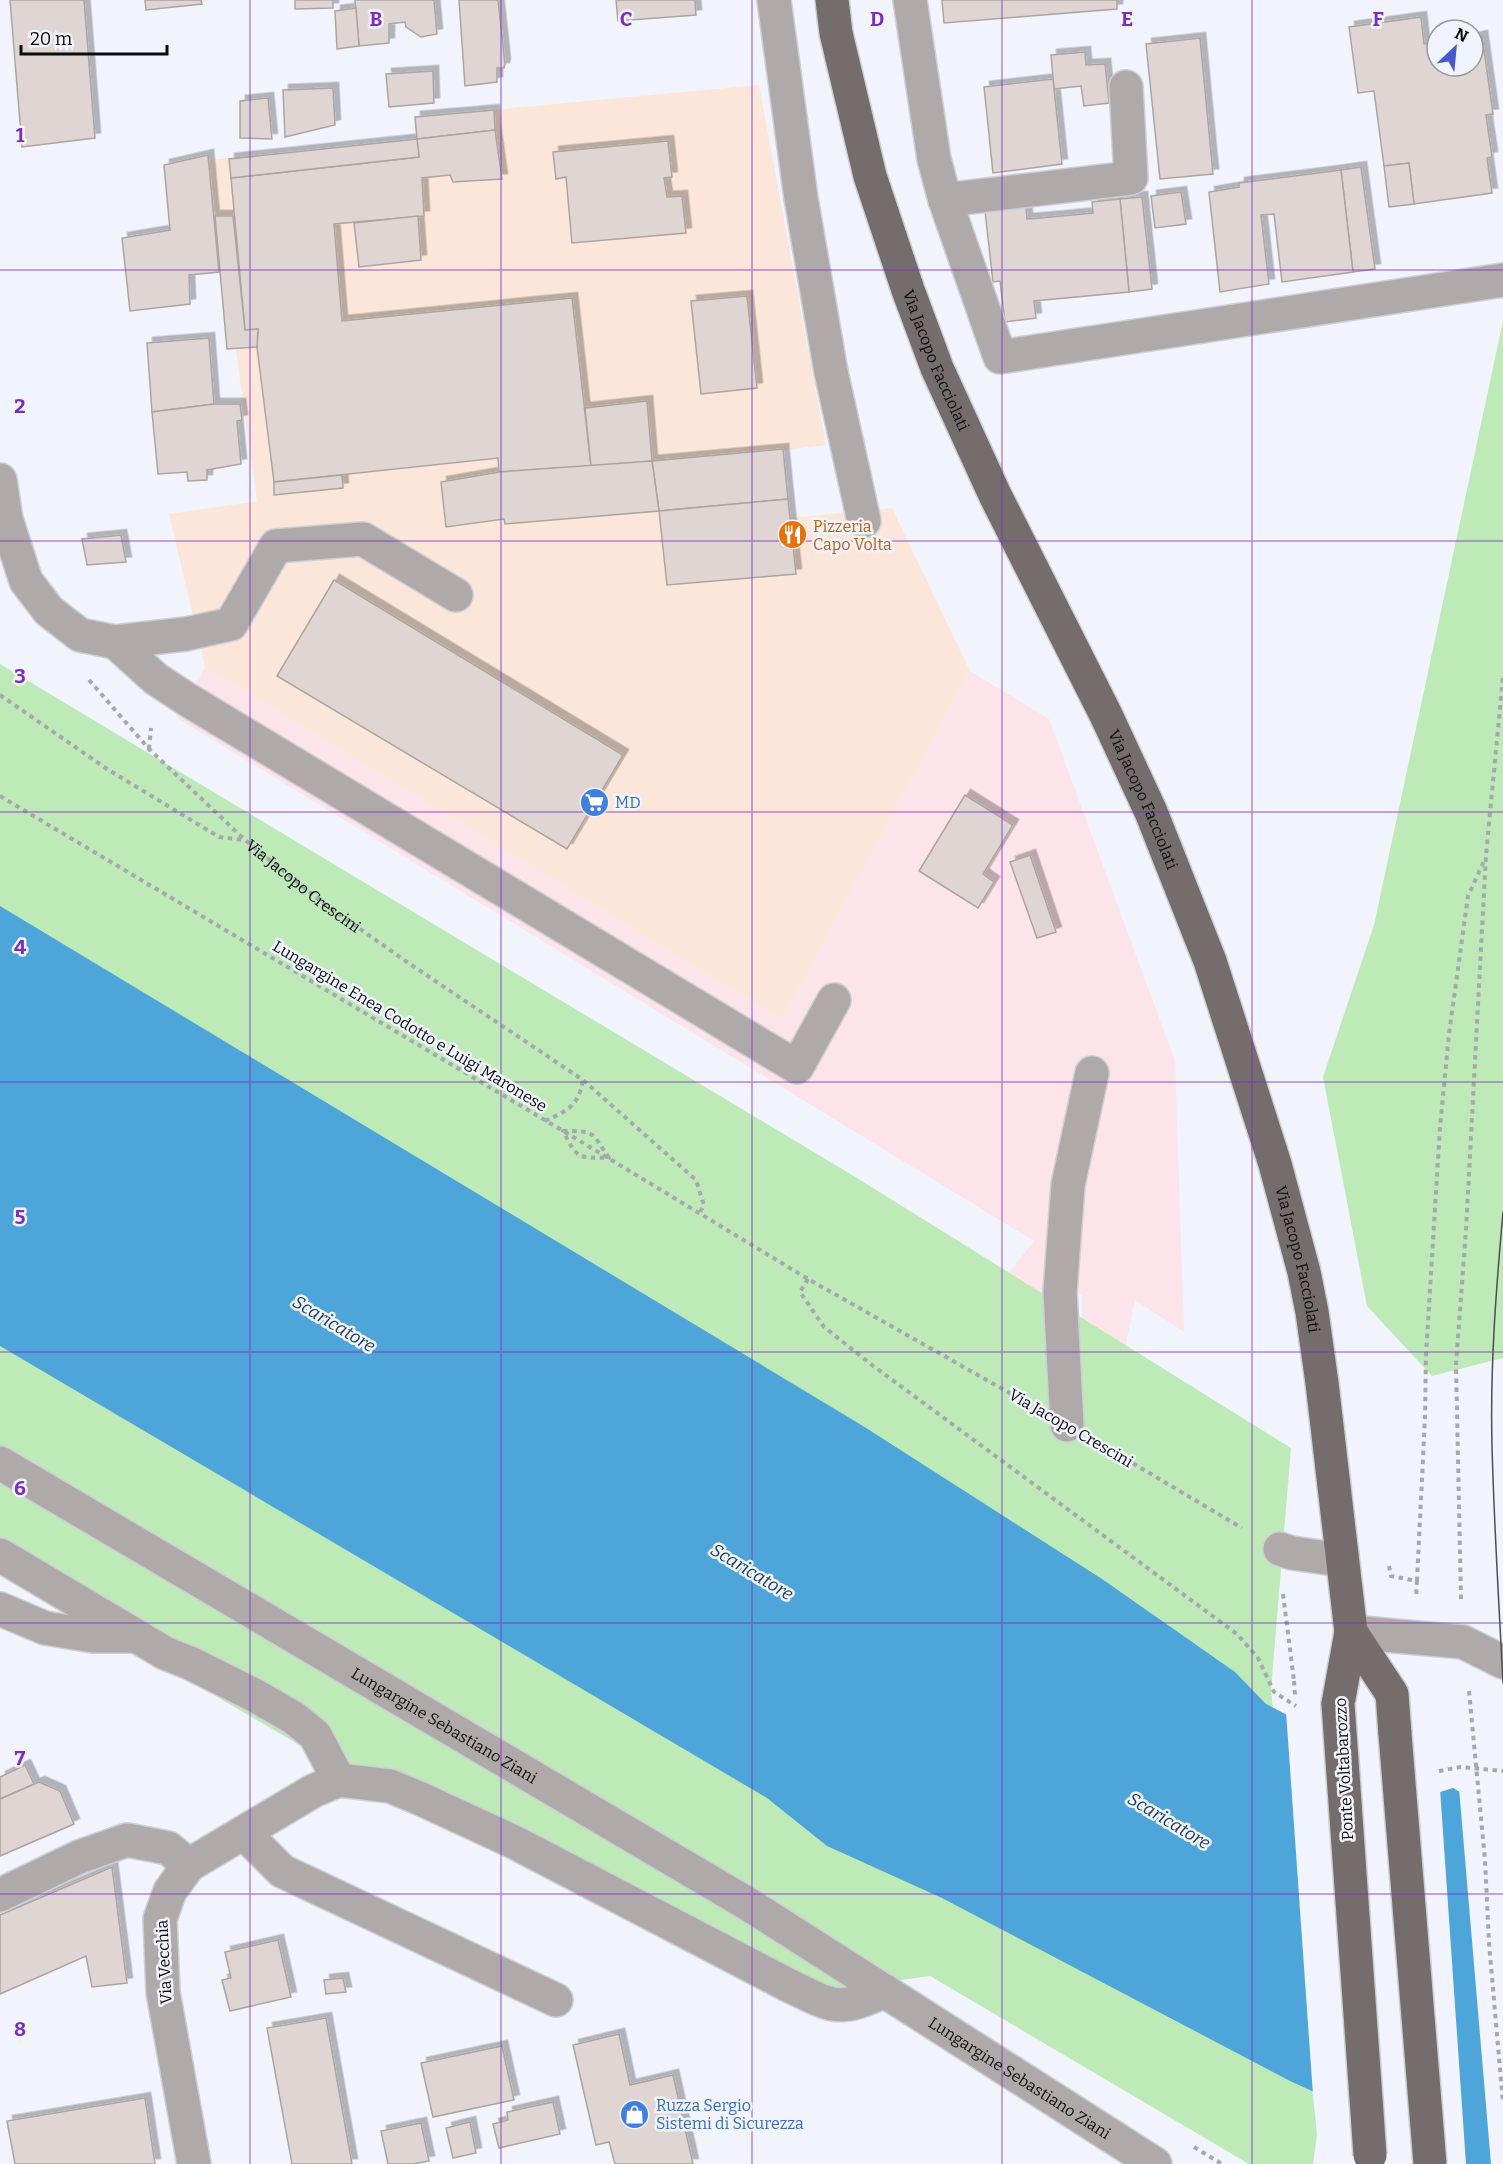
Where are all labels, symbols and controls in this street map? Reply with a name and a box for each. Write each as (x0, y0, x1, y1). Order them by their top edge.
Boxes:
text: B (370, 7, 383, 31)
text: C (620, 7, 632, 31)
text: D (870, 7, 884, 31)
text: E (1121, 7, 1133, 31)
text: F (1372, 7, 1384, 31)
scale bar (21, 18, 166, 56)
north arrow (1425, 18, 1485, 78)
text: N (1452, 24, 1471, 46)
text: 20 m (30, 28, 72, 50)
text: 1 (16, 123, 25, 147)
street label: Via Jacopo Facciolati (899, 287, 974, 434)
text: 2 (14, 394, 26, 418)
place label: Pizzeria Capo Volta (813, 517, 892, 554)
restaurant icon: Pizzeria Capo Volta (776, 519, 808, 551)
text: 3 (14, 664, 26, 688)
street label: Via Jacopo Facciolati (1105, 726, 1182, 872)
supermarket icon: MD (578, 786, 610, 818)
place label: MD (615, 793, 641, 812)
street label: Via Jacopo Crescini (242, 835, 365, 936)
text: 4 (14, 935, 26, 959)
street label: Lungargine Enea Codotto e Luigi Maronese (269, 936, 551, 1116)
street label: Via Jacopo Facciolati (1272, 1183, 1324, 1334)
text: 5 (15, 1205, 26, 1229)
water label: Scaricatore (289, 1291, 379, 1357)
street label: Via Jacopo Crescini (1006, 1385, 1137, 1471)
text: 6 (14, 1476, 26, 1500)
water label: Scaricatore (707, 1539, 797, 1605)
street label: Lungargine Sebastiano Ziani (348, 1663, 541, 1787)
street label: Ponte Voltabarozzo (1331, 1697, 1357, 1841)
text: 7 (15, 1746, 26, 1770)
water label: Scaricatore (1124, 1788, 1214, 1854)
street label: Via Vecchia (152, 1919, 176, 2005)
street label: Lungargine Sebastiano Ziani (925, 2013, 1115, 2143)
text: 8 (14, 2017, 26, 2041)
place label: Ruzza Sergio Sistemi di Sicurezza (656, 2096, 804, 2133)
shop icon: Ruzza Sergio Sistemi di Sicurezza (619, 2098, 651, 2130)

